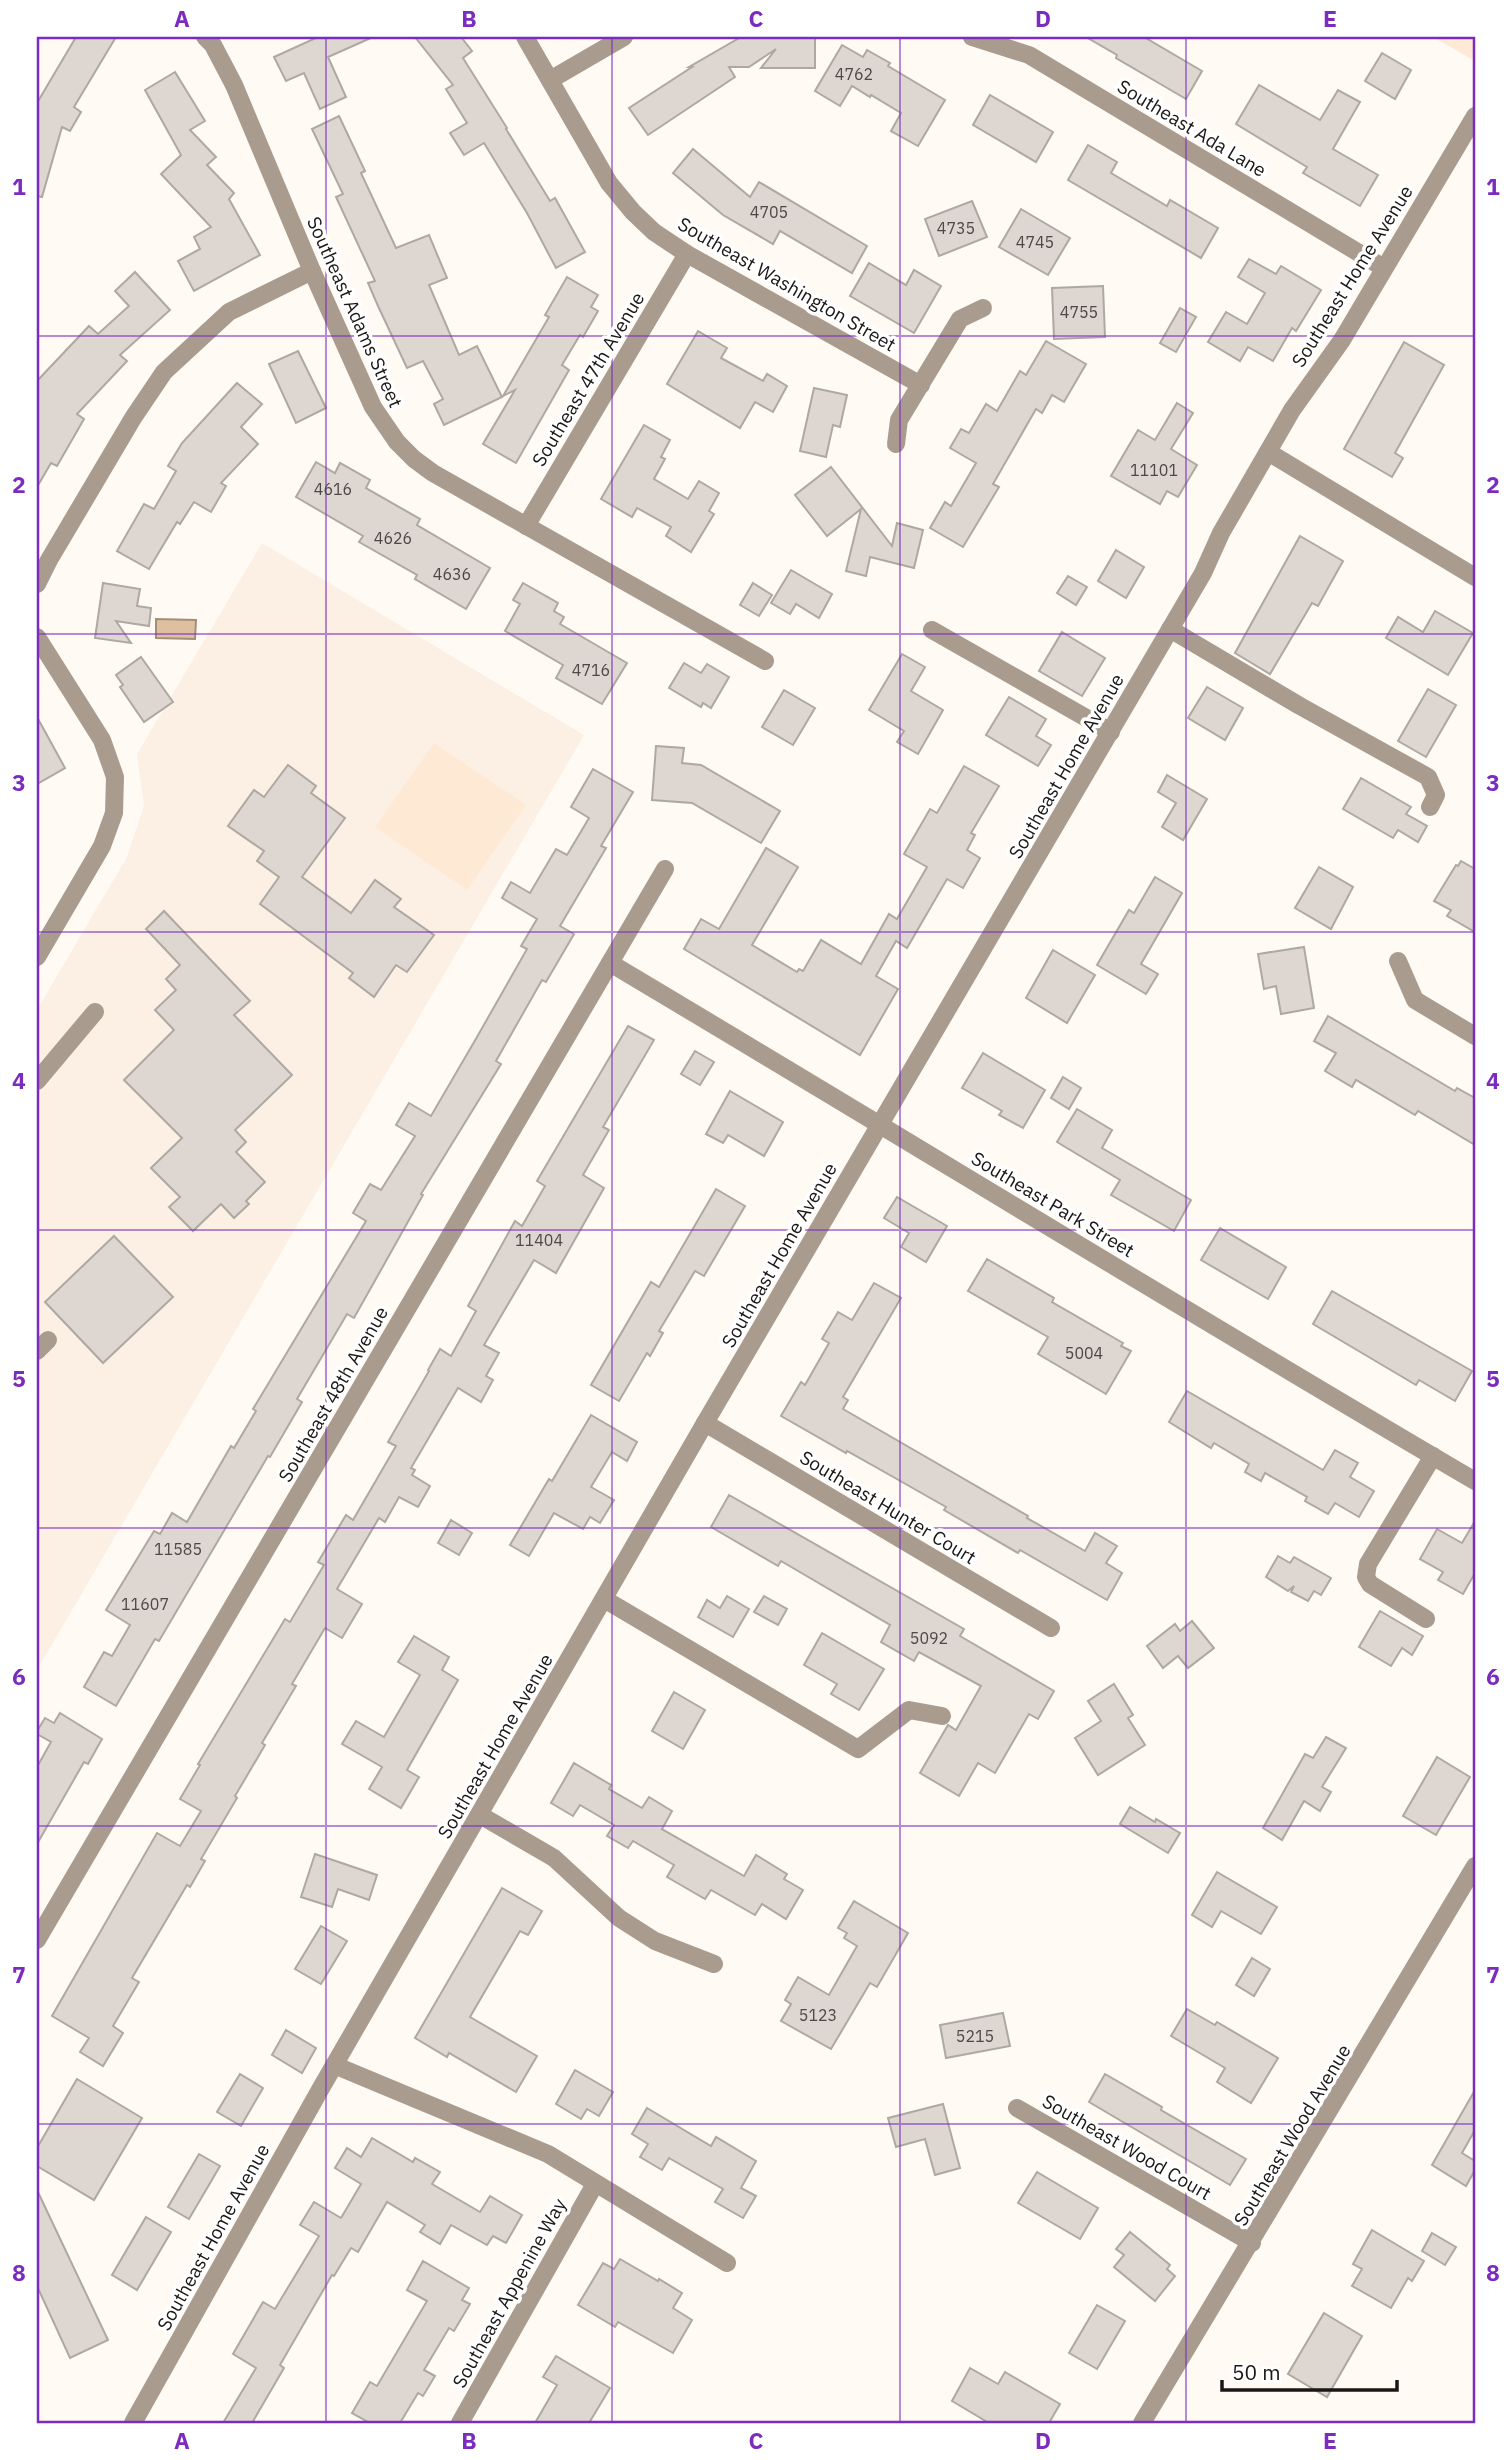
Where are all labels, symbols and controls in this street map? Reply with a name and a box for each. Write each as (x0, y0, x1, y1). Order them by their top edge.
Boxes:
text: A (174, 3, 190, 33)
text: B (461, 3, 477, 33)
text: C (749, 3, 764, 33)
text: D (1035, 3, 1051, 33)
text: E (1323, 3, 1337, 33)
house number: 4762 (835, 64, 873, 84)
street label: Southeast Ada Lane (1113, 74, 1271, 182)
text: 1 (12, 171, 26, 201)
text: 1 (1486, 171, 1500, 201)
street label: Southeast Home Avenue (1286, 181, 1418, 371)
house number: 4705 (750, 202, 788, 222)
street label: Southeast Washington Street (674, 212, 900, 356)
street label: Southeast Adams Street (302, 213, 408, 411)
house number: 4735 (937, 218, 975, 238)
house number: 4745 (1016, 232, 1054, 252)
street label: Southeast 47th Avenue (526, 288, 650, 470)
house number: 4755 (1060, 302, 1098, 322)
house number: 11101 (1130, 460, 1178, 480)
text: 2 (12, 469, 26, 499)
text: 2 (1486, 469, 1500, 499)
house number: 4616 (314, 479, 352, 499)
house number: 4626 (374, 528, 412, 548)
house number: 4636 (433, 564, 471, 584)
house number: 4716 (572, 660, 610, 680)
street label: Southeast Home Avenue (1003, 669, 1129, 863)
text: 3 (12, 767, 26, 797)
text: 3 (1486, 767, 1500, 797)
text: 4 (12, 1065, 26, 1095)
text: 4 (1486, 1065, 1500, 1095)
street label: Southeast Park Street (967, 1146, 1139, 1262)
street label: Southeast Home Avenue (716, 1158, 842, 1352)
house number: 11404 (515, 1230, 563, 1250)
street label: Southeast 48th Avenue (273, 1302, 393, 1486)
house number: 5004 (1065, 1343, 1103, 1363)
text: 5 (12, 1363, 26, 1393)
text: 5 (1486, 1363, 1500, 1393)
street label: Southeast Hunter Court (796, 1445, 980, 1569)
house number: 11585 (154, 1539, 202, 1559)
house number: 11607 (121, 1594, 169, 1614)
house number: 5092 (910, 1628, 948, 1648)
street label: Southeast Home Avenue (432, 1649, 558, 1843)
text: 6 (12, 1661, 26, 1691)
text: 6 (1486, 1661, 1500, 1691)
text: 7 (12, 1959, 26, 1989)
text: 7 (1486, 1959, 1500, 1989)
house number: 5123 (799, 2005, 837, 2025)
house number: 5215 (956, 2026, 994, 2046)
street label: Southeast Wood Avenue (1228, 2040, 1356, 2230)
street label: Southeast Wood Court (1038, 2089, 1216, 2205)
street label: Southeast Home Avenue (152, 2139, 274, 2335)
street label: Southeast Appenine Way (447, 2194, 571, 2392)
text: 8 (12, 2257, 26, 2287)
text: 8 (1486, 2257, 1500, 2287)
scale bar (1222, 2348, 1396, 2392)
text: 50 m (1232, 2358, 1281, 2386)
text: A (174, 2425, 190, 2455)
text: B (461, 2425, 477, 2455)
text: C (749, 2425, 764, 2455)
text: D (1035, 2425, 1051, 2455)
text: E (1323, 2425, 1337, 2455)

